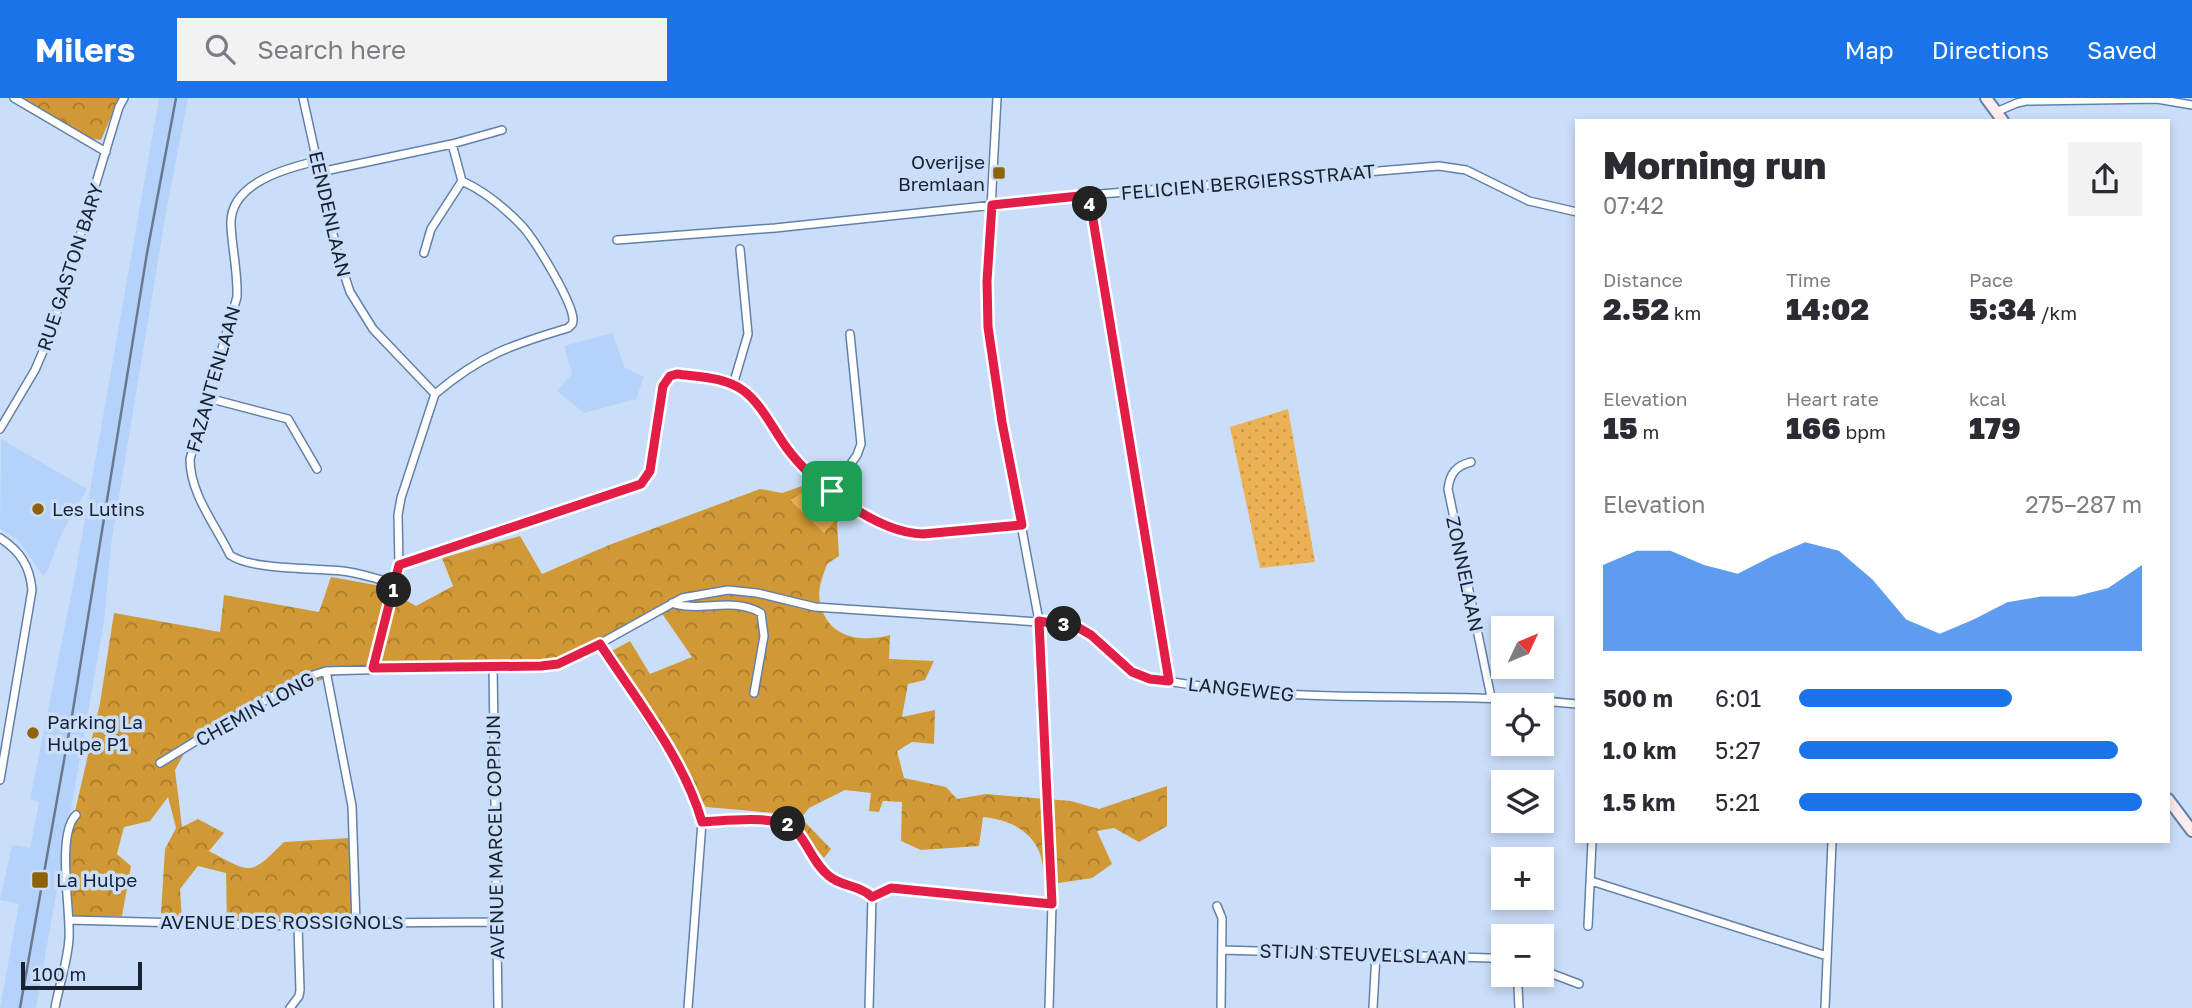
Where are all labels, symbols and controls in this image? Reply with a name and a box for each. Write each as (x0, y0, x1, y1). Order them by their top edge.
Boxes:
search box (177, 18, 667, 81)
text: Milers (35, 30, 135, 69)
icon: search (201, 30, 239, 68)
text: Search here (257, 34, 406, 65)
text: Map (1845, 35, 1894, 64)
text: Directions (1932, 35, 2049, 64)
text: Saved (2087, 35, 2157, 64)
text: Morning run (1603, 142, 1826, 187)
button: share (2068, 142, 2142, 216)
street label: EENDENLAAN (305, 149, 356, 279)
place label: Overijse Bremlaan (898, 150, 985, 195)
street label: FELICIEN BERGIERSSTRAAT (1120, 159, 1376, 204)
marker: Overijse Bremlaan (991, 165, 1007, 181)
street label: RUE GASTON BARY (32, 180, 107, 353)
pin: 4 (1072, 186, 1108, 222)
text: 07:42 (1603, 191, 1664, 219)
text: 4 (1084, 192, 1095, 215)
text: Distance (1603, 268, 1683, 291)
text: Time (1786, 268, 1831, 291)
text: Pace (1969, 268, 2013, 291)
text: 2.52 (1603, 291, 1669, 327)
text: 14:02 (1786, 291, 1869, 327)
text: 5:34 (1969, 291, 2036, 327)
text: km (1669, 301, 1701, 324)
text: /km (2036, 301, 2077, 324)
street label: FAZANTENLAAN (181, 303, 244, 455)
text: Elevation (1603, 387, 1688, 410)
text: Heart rate (1786, 387, 1879, 410)
text: kcal (1969, 387, 2007, 410)
text: 15 (1603, 410, 1638, 446)
text: 166 (1786, 410, 1841, 446)
text: 179 (1969, 410, 2021, 446)
text: m (1638, 420, 1659, 443)
text: bpm (1841, 420, 1886, 443)
pin (802, 461, 862, 521)
icon: arrive (813, 472, 851, 510)
text: Elevation (1603, 490, 1705, 518)
text: 275–287 m (2025, 490, 2142, 518)
place label: Les Lutins (52, 497, 145, 520)
marker: Les Lutins (30, 501, 46, 517)
street label: ZONNELAAN (1442, 514, 1489, 634)
pin: 1 (376, 573, 412, 608)
text: 1 (389, 578, 398, 601)
pin: 3 (1046, 606, 1082, 642)
text: 3 (1058, 612, 1069, 635)
north arrow (1491, 616, 1554, 679)
map controls (1491, 616, 1554, 987)
street label: CHEMIN LONG (191, 666, 318, 751)
street label: LANGEWEG (1187, 671, 1295, 706)
text: 500 m (1603, 684, 1673, 712)
text: 6:01 (1715, 684, 1761, 712)
button: locate (1491, 693, 1554, 756)
place label: Parking La Hulpe P1 (47, 710, 143, 755)
street label: AVENUE MARCEL COPPIJN (481, 714, 508, 960)
marker: Parking La Hulpe P1 (25, 725, 41, 741)
text: 1.0 km (1603, 736, 1676, 764)
text: 5:27 (1715, 736, 1761, 764)
button: layers (1491, 770, 1554, 833)
text: 1.5 km (1603, 788, 1675, 816)
text: 5:21 (1715, 788, 1760, 816)
pin: 2 (770, 806, 806, 842)
text: 2 (782, 812, 793, 835)
button: + (1491, 847, 1554, 910)
place label: La Hulpe (56, 868, 137, 891)
marker: La Hulpe (30, 870, 50, 890)
street label: AVENUE DES ROSSIGNOLS (160, 910, 404, 933)
button: − (1491, 924, 1554, 987)
street label: STIJN STEUVELSLAAN (1259, 938, 1467, 969)
scale bar (21, 959, 142, 991)
text: 100 m (32, 962, 86, 985)

